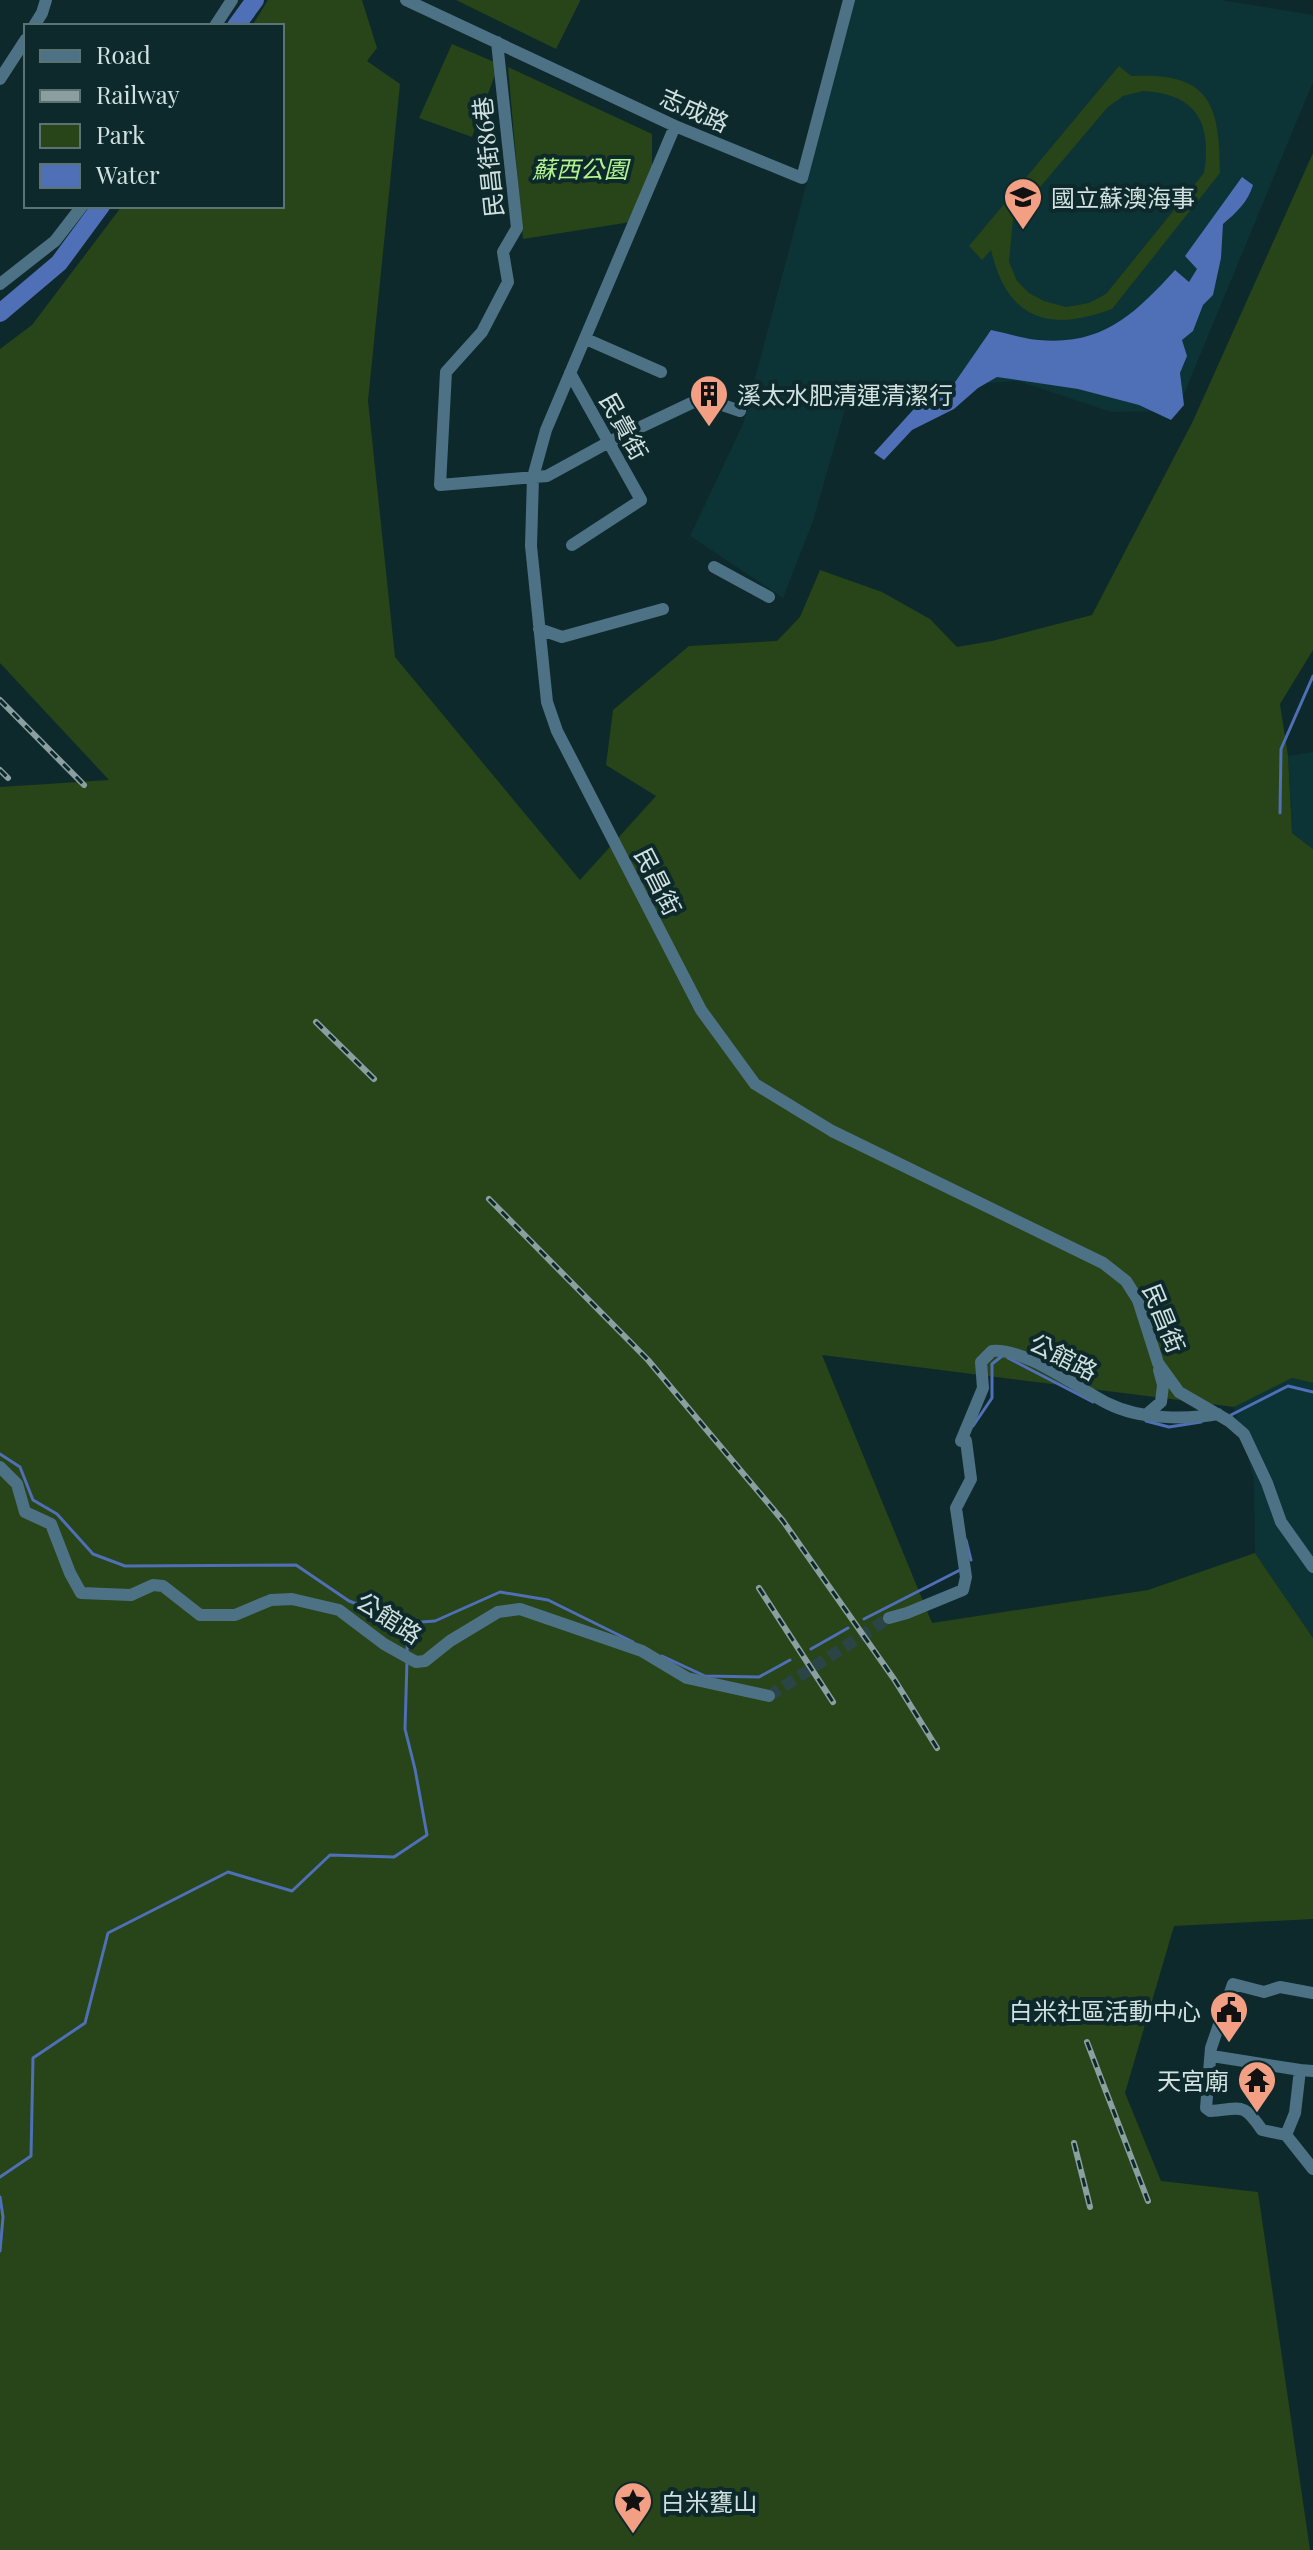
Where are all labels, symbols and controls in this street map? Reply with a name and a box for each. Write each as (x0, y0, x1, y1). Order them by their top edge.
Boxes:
legend (24, 24, 284, 208)
text: Road (96, 38, 151, 70)
text: Railway (96, 78, 180, 110)
street label: 志成路 (656, 80, 734, 138)
street label: 民昌街86巷 (465, 95, 509, 219)
text: Park (96, 118, 146, 150)
park label: 蘇西公園 (532, 152, 631, 184)
text: Water (95, 158, 160, 190)
school or university icon: 國立蘇澳海事 (1002, 176, 1044, 231)
place label: 國立蘇澳海事 (1051, 181, 1195, 213)
building icon: 溪太水肥清運清潔行 (688, 373, 730, 428)
place label: 溪太水肥清運清潔行 (737, 378, 953, 410)
street label: 民貴街 (594, 387, 656, 465)
street label: 民昌街 (628, 842, 690, 920)
street label: 民昌街 (1137, 1279, 1193, 1357)
street label: 公館路 (1025, 1325, 1103, 1387)
street label: 公館路 (351, 1584, 429, 1650)
public building icon: 白米社區活動中心 (1208, 1989, 1250, 2044)
place label: 白米社區活動中心 (1009, 1994, 1201, 2026)
temple icon: 天宮廟 (1236, 2059, 1278, 2114)
place label: 天宮廟 (1157, 2064, 1229, 2096)
place icon: 白米甕山 (612, 2480, 654, 2535)
place label: 白米甕山 (661, 2485, 757, 2517)

